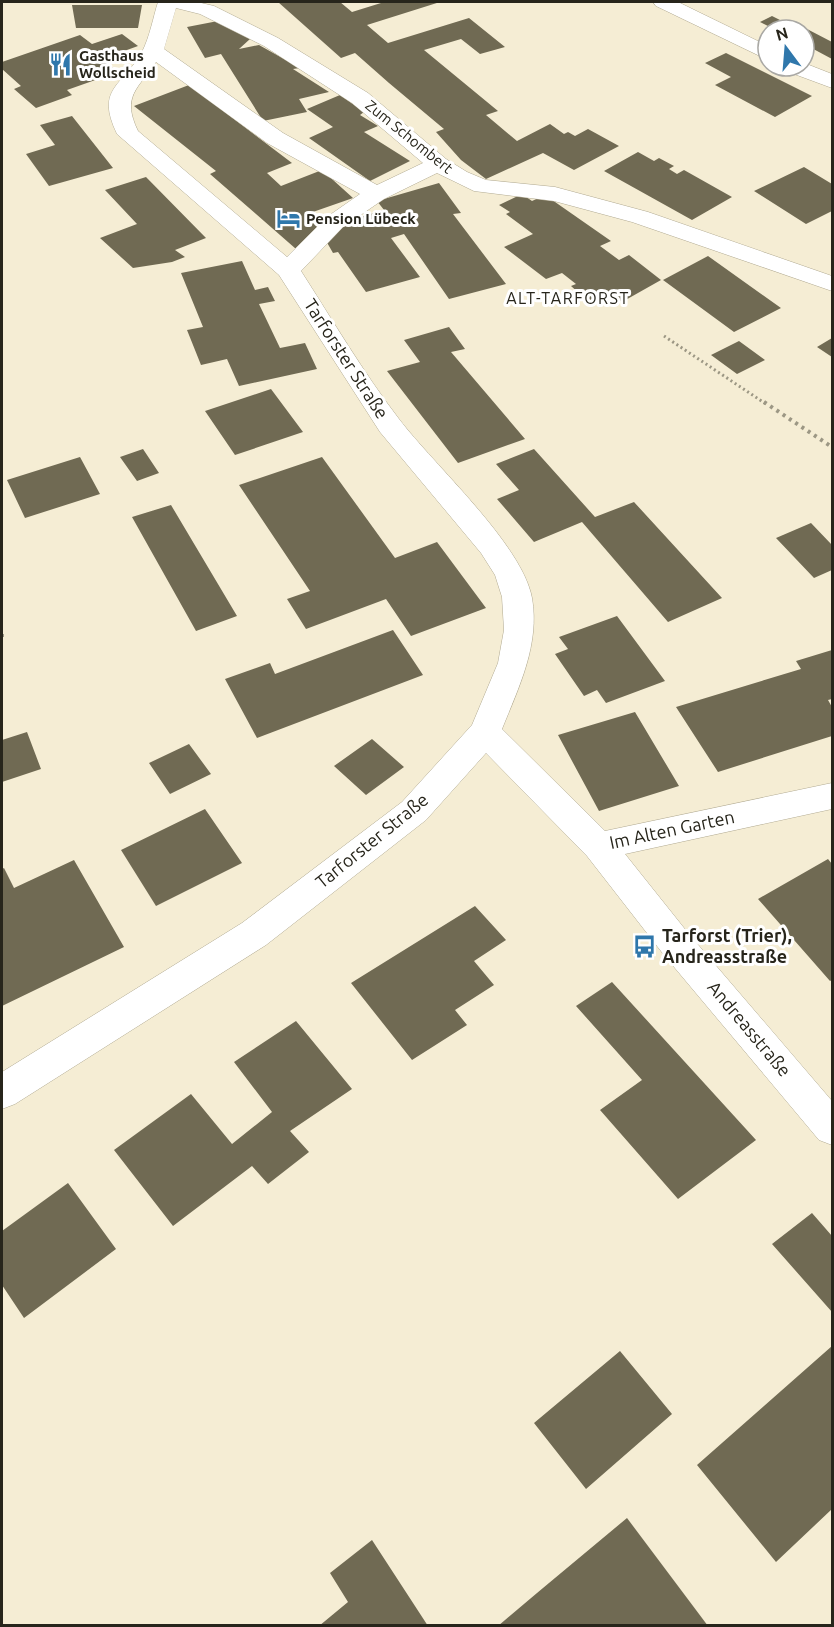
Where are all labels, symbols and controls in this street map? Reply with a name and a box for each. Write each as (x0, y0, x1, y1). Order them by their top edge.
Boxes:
north arrow (756, 18, 816, 78)
text: N (774, 23, 790, 44)
place label: Gasthaus Wollscheid (79, 47, 156, 81)
restaurant icon: Gasthaus Wollscheid (48, 52, 74, 78)
street label: Zum Schombert (362, 96, 456, 177)
hotel icon: Pension Lübeck (275, 206, 301, 232)
place label: Pension Lübeck (306, 210, 416, 227)
district label: ALT-TARFORST (506, 289, 630, 307)
street label: Tarforster Straße (301, 295, 393, 422)
street label: Tarforster Straße (311, 789, 432, 892)
street label: Im Alten Garten (607, 806, 736, 852)
place label: Tarforst (Trier), Andreasstraße (662, 925, 792, 966)
bus stop icon: Tarforst (Trier), Andreasstraße (631, 933, 657, 959)
street label: Andreasstraße (704, 977, 795, 1080)

